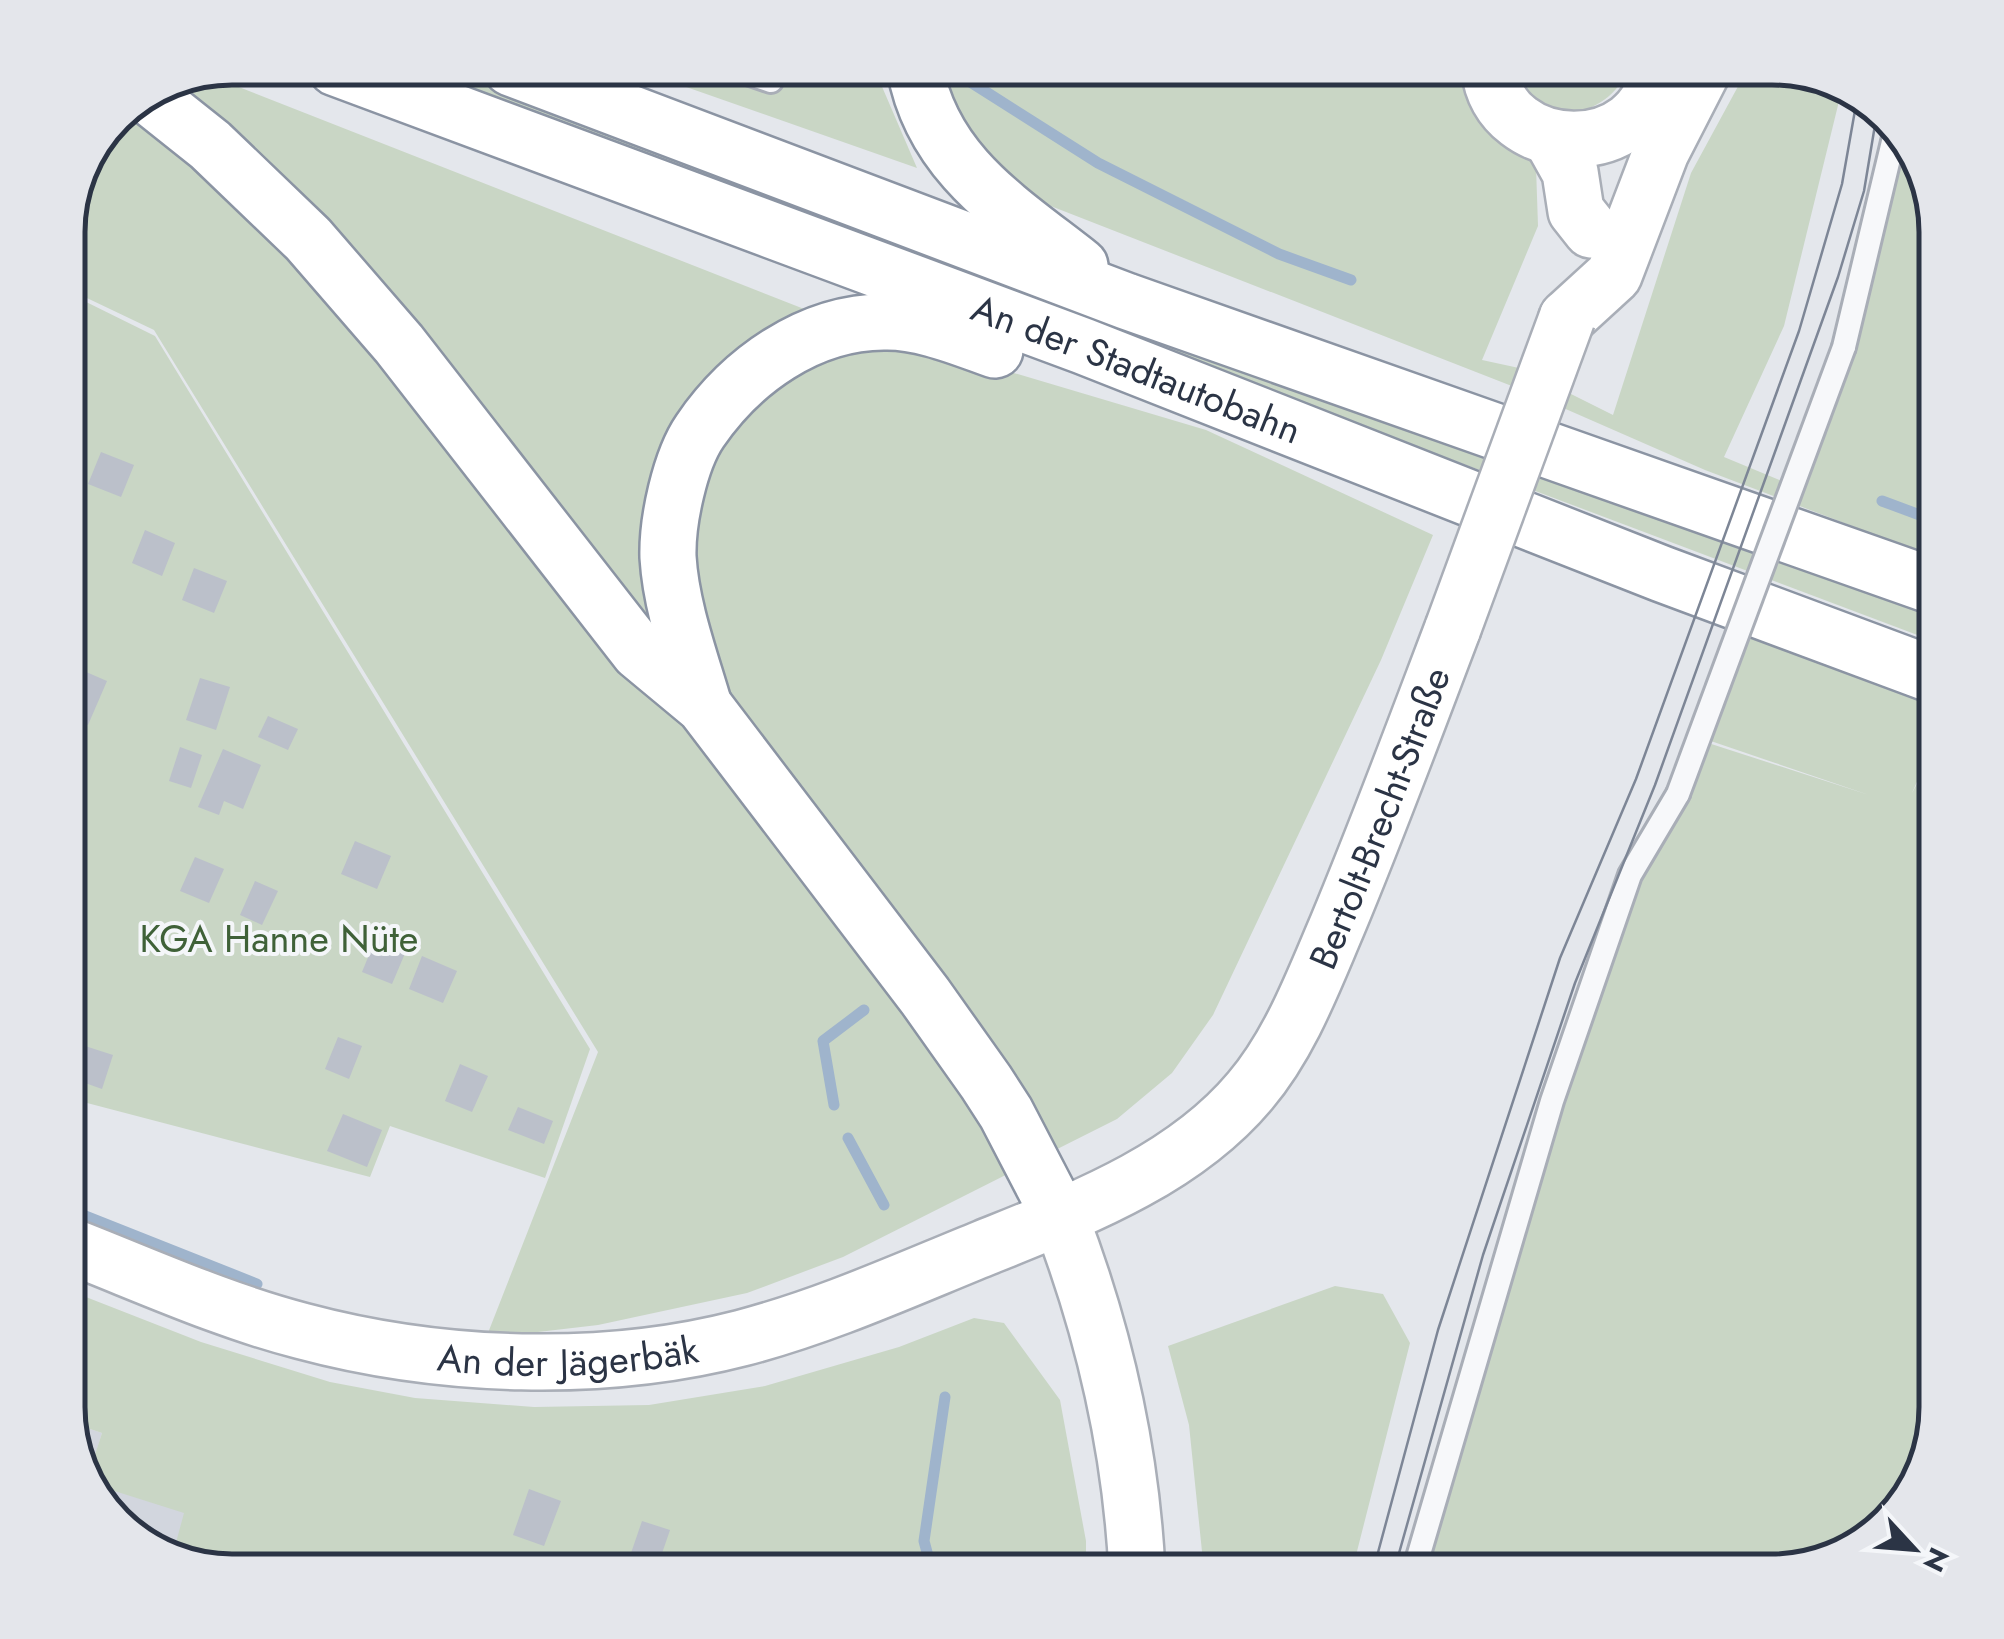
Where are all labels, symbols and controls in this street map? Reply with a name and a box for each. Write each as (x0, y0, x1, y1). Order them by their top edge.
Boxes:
street label: An der Stadtautobahn (964, 280, 1309, 457)
street label: Bertolt-Brecht-Straße (1295, 659, 1463, 977)
park label: KGA Hanne Nüte (140, 911, 418, 966)
street label: An der Jägerbäk (435, 1321, 703, 1390)
north arrow (1864, 1499, 1964, 1599)
text: N (1913, 1541, 1959, 1579)

